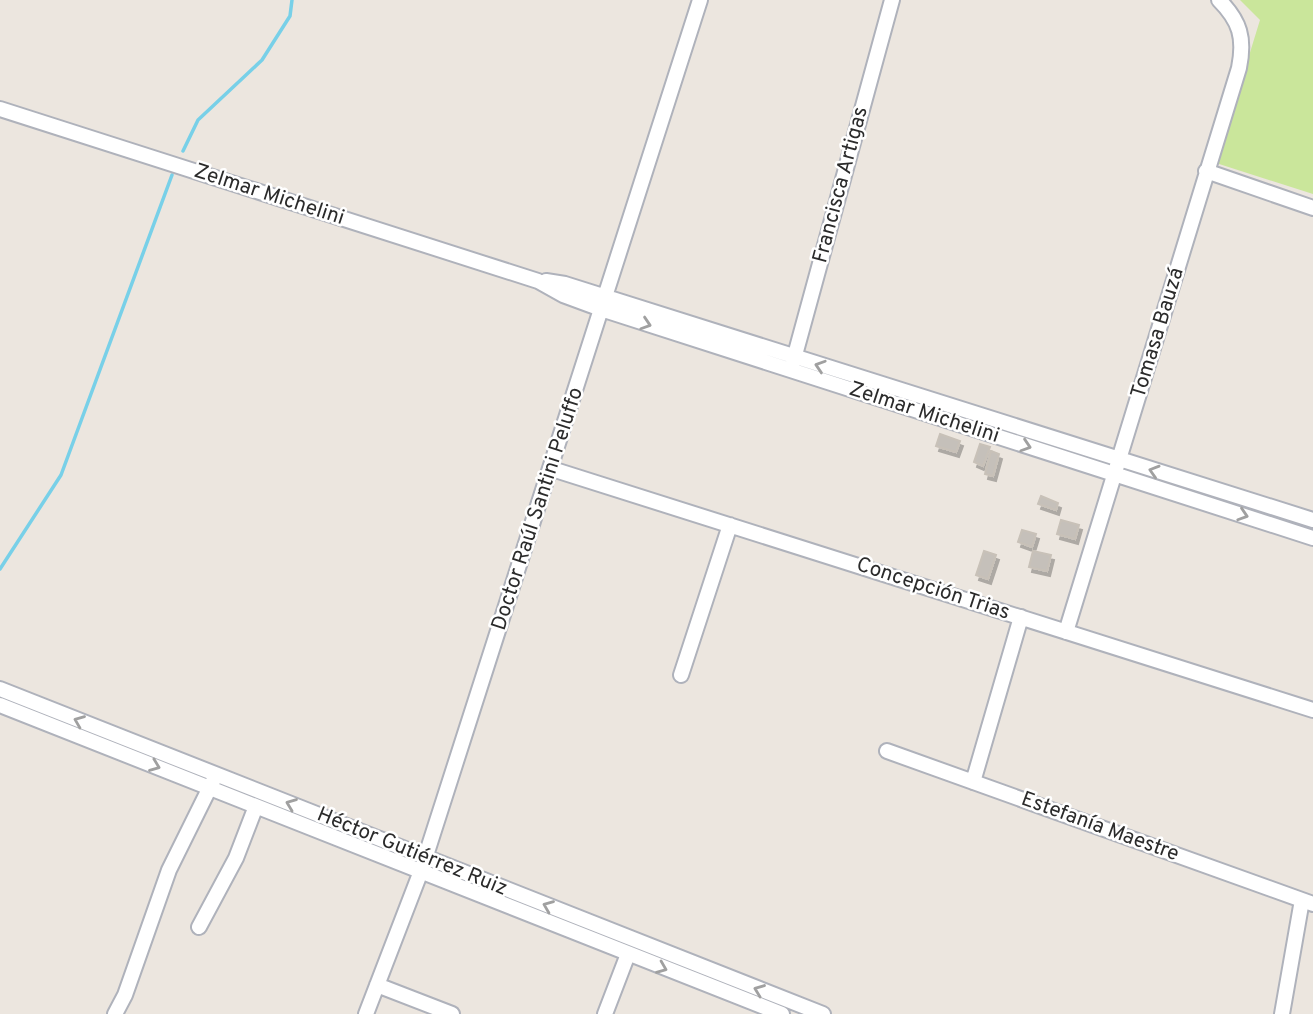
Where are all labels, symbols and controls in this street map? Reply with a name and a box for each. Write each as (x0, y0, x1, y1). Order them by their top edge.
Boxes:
street label: Francisca Artigas (807, 104, 875, 266)
street label: Zelmar Michelini (190, 158, 348, 232)
street label: Tomasa Bauzá (1125, 264, 1191, 402)
one-way arrow (639, 316, 652, 330)
one-way arrow (815, 359, 827, 374)
street label: Zelmar Michelini (845, 376, 1003, 450)
street label: Doctor Raúl Santini Peluffo (486, 384, 590, 634)
one-way arrow (1019, 438, 1032, 452)
one-way arrow (1148, 465, 1160, 480)
one-way arrow (1236, 507, 1248, 522)
street label: Concepción Trias (853, 551, 1013, 627)
one-way arrow (74, 715, 86, 729)
one-way arrow (148, 757, 160, 771)
street label: Estefanía Maestre (1017, 786, 1183, 868)
one-way arrow (285, 798, 297, 812)
street label: Héctor Gutiérrez Ruiz (313, 801, 511, 903)
one-way arrow (542, 900, 555, 914)
one-way arrow (655, 959, 667, 973)
one-way arrow (754, 984, 766, 998)

